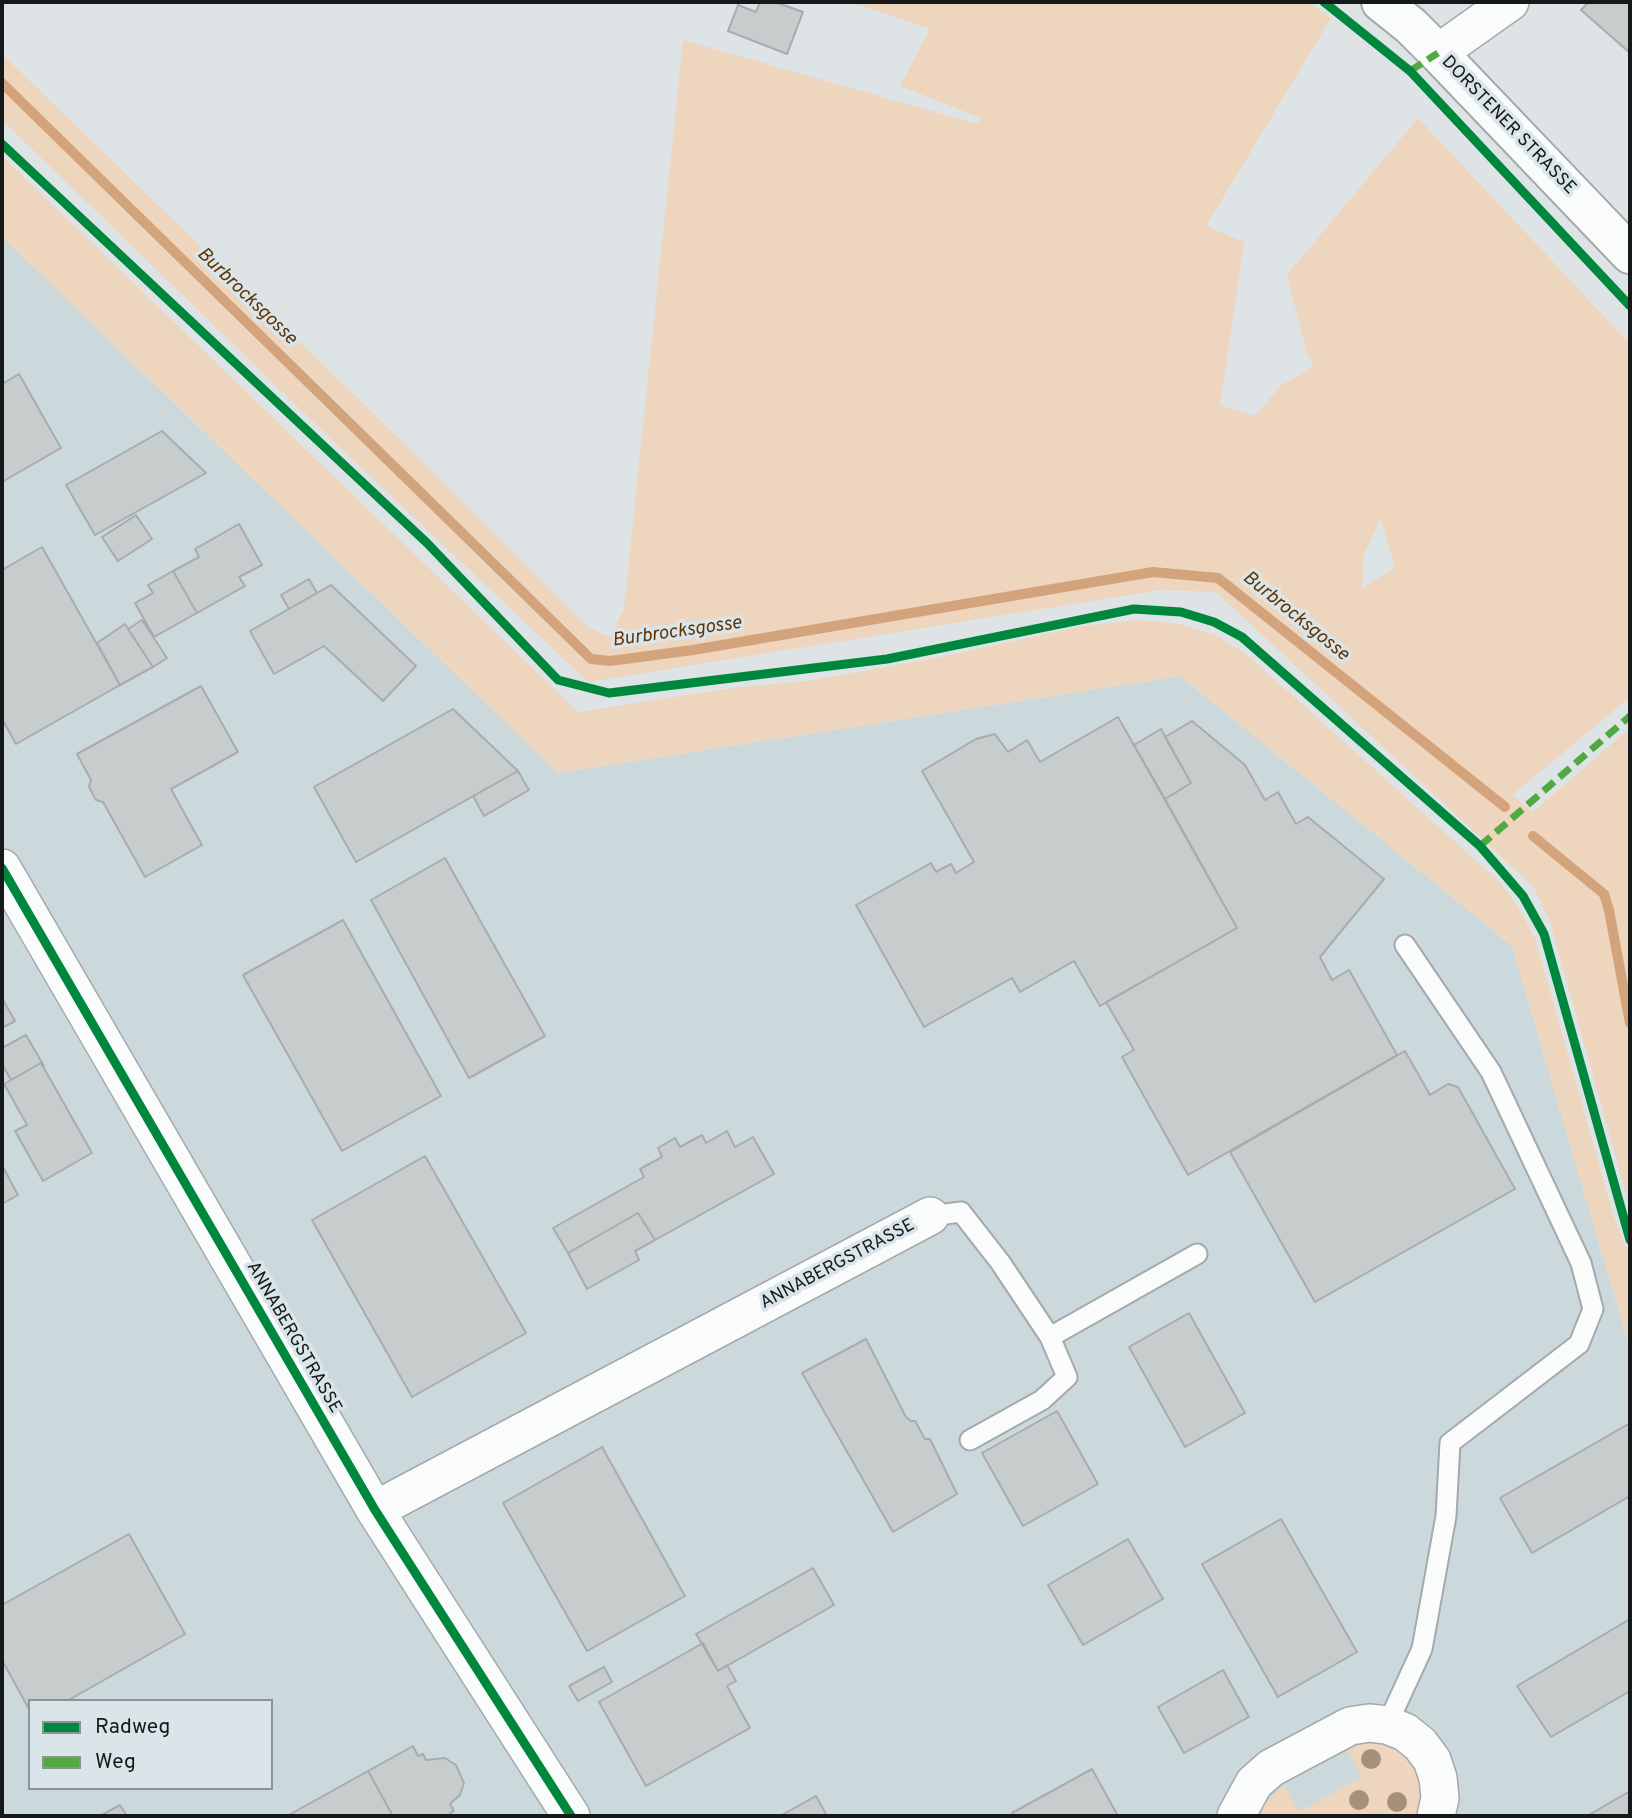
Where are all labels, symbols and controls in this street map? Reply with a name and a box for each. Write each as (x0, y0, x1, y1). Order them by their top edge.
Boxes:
street label: DORSTENER STRASSE (1436, 52, 1580, 200)
water label: Burbrocksgosse (191, 244, 301, 350)
water label: Burbrocksgosse (1237, 567, 1353, 667)
water label: Burbrocksgosse (611, 613, 743, 653)
street label: ANNABERGSTRASSE (757, 1215, 919, 1315)
street label: ANNABERGSTRASSE (241, 1258, 345, 1418)
legend (28, 1699, 273, 1790)
text: Radweg (95, 1714, 170, 1741)
text: Weg (95, 1749, 136, 1776)

